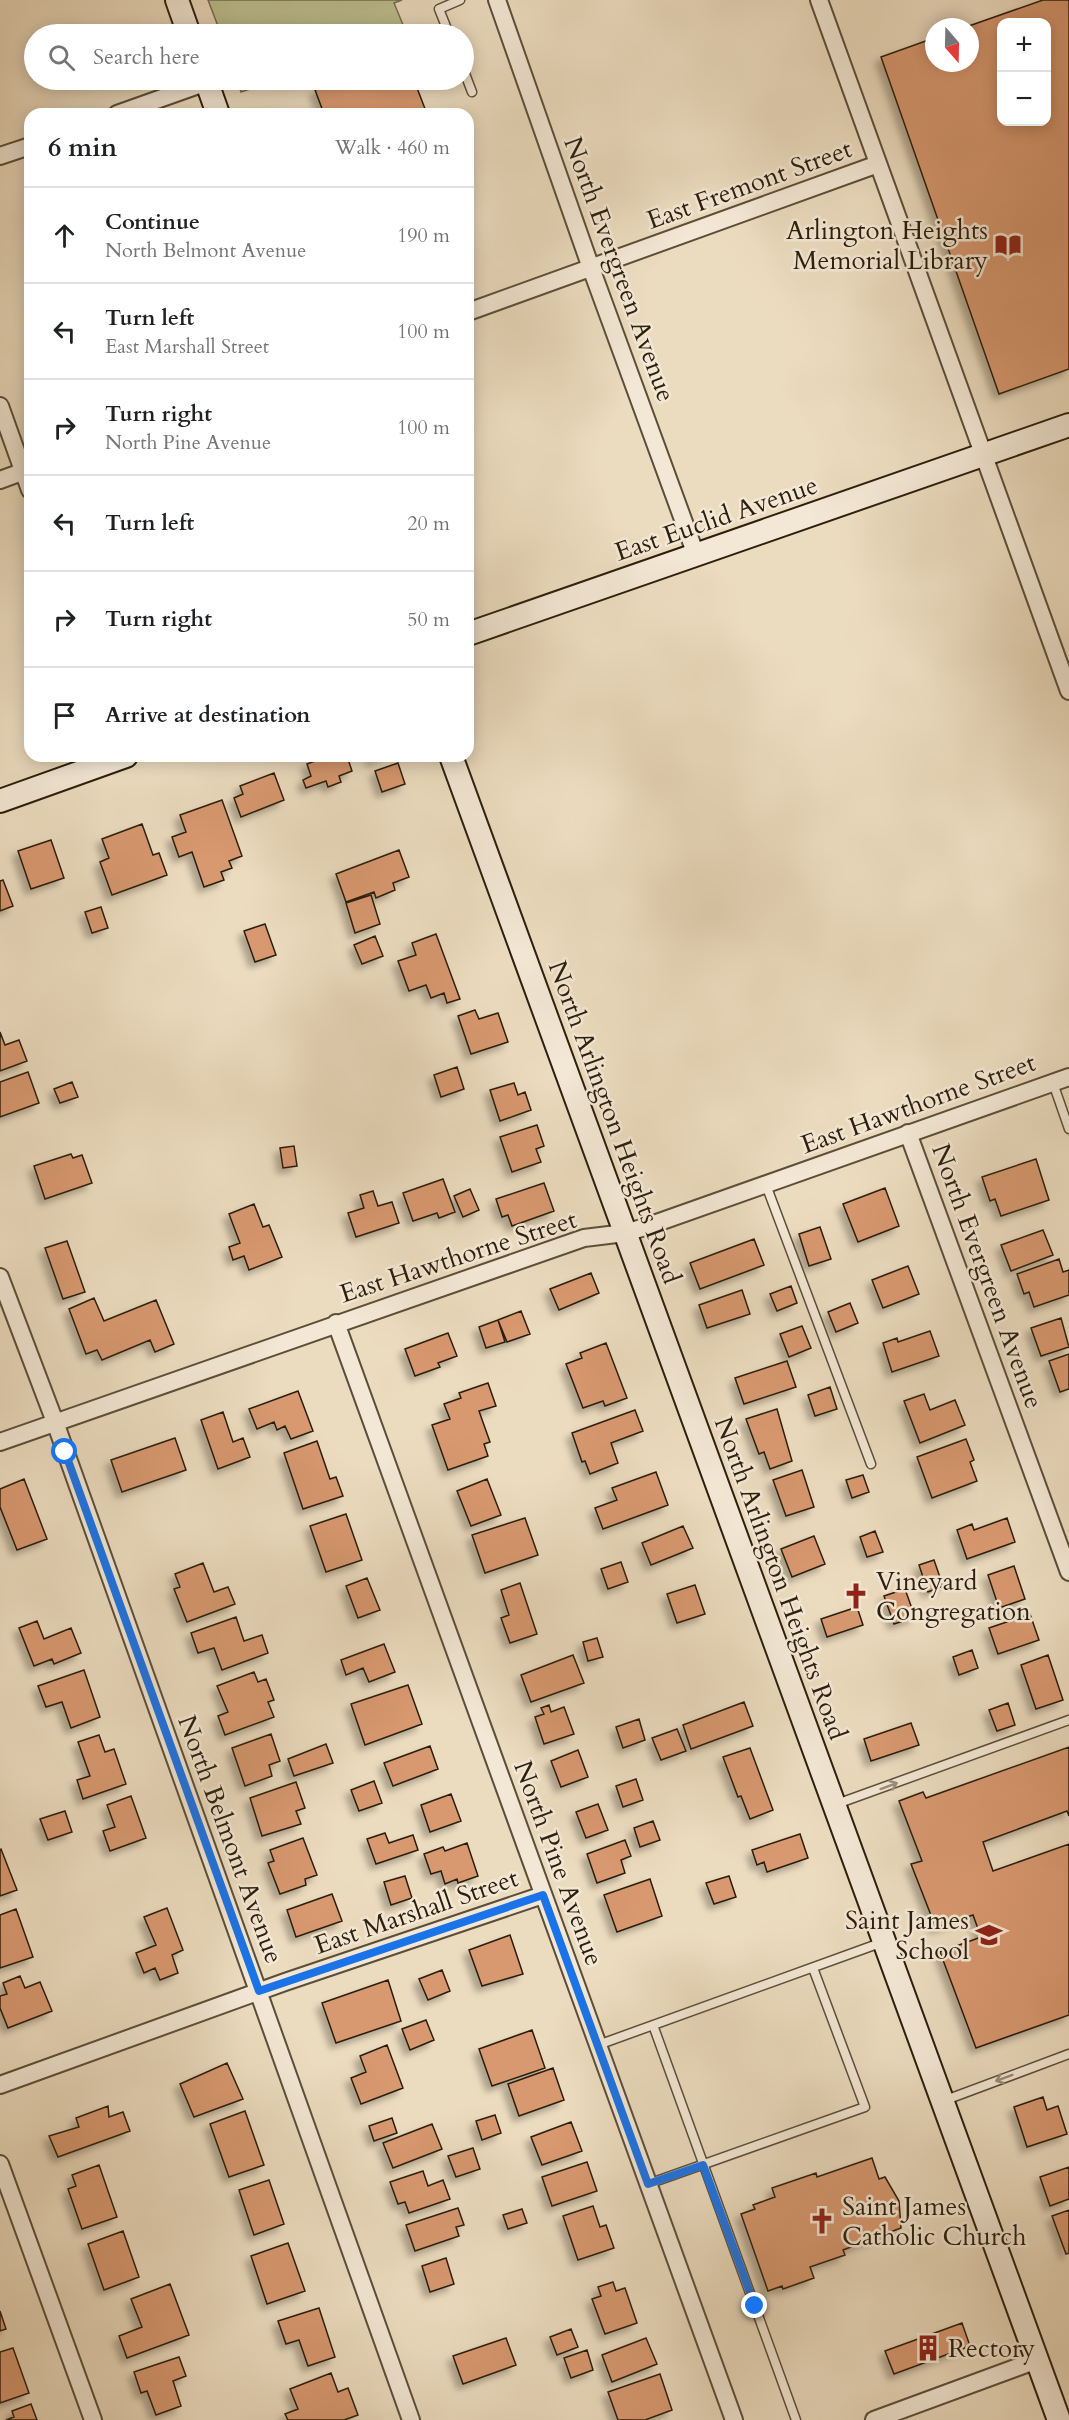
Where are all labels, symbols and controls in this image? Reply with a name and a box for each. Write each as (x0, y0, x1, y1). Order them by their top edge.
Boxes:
north arrow (925, 18, 979, 72)
map controls (997, 18, 1051, 126)
button: + (997, 18, 1051, 72)
search box (24, 24, 474, 90)
icon: search (45, 41, 78, 74)
text: Search here (93, 42, 200, 72)
button: − (997, 72, 1051, 126)
text: 6 min (48, 130, 117, 165)
street label: East Fremont Street (642, 131, 857, 238)
street label: North Evergreen Avenue (555, 132, 684, 406)
text: Walk · 460 m (335, 134, 450, 161)
text: Continue (105, 207, 200, 237)
place label: Arlington Heights Memorial Library (786, 213, 988, 278)
icon: ahead (48, 219, 81, 252)
text: 190 m (397, 222, 450, 249)
library icon: Arlington Heights Memorial Library (993, 230, 1023, 260)
text: North Belmont Avenue (105, 237, 306, 264)
text: Turn left (105, 303, 194, 333)
icon: left (48, 315, 81, 348)
text: 100 m (397, 318, 450, 345)
text: East Marshall Street (105, 333, 269, 360)
text: Turn right (105, 399, 212, 429)
icon: right (48, 411, 81, 444)
text: 100 m (397, 414, 450, 441)
text: North Pine Avenue (105, 429, 271, 456)
street label: East Euclid Avenue (610, 467, 822, 570)
icon: left (48, 507, 81, 540)
text: Turn left (105, 508, 194, 538)
text: 20 m (407, 510, 450, 537)
icon: right (48, 603, 81, 636)
text: Turn right (105, 604, 212, 634)
text: 50 m (407, 606, 450, 633)
icon: arrive (48, 699, 81, 732)
text: Arrive at destination (105, 700, 310, 730)
street label: North Arlington Heights Road (540, 956, 689, 1289)
street label: East Hawthorne Street (796, 1045, 1040, 1162)
street label: North Evergreen Avenue (923, 1139, 1052, 1413)
street label: East Hawthorne Street (335, 1202, 581, 1311)
street label: North Arlington Heights Road (706, 1412, 855, 1745)
route start (51, 1438, 77, 1464)
place label: Vineyard Congregation (876, 1564, 1031, 1629)
church icon: Vineyard Congregation (841, 1581, 871, 1611)
street label: North Belmont Avenue (169, 1710, 292, 1968)
street label: North Pine Avenue (505, 1756, 612, 1971)
one-way arrow (879, 1779, 898, 1790)
street label: East Marshall Street (310, 1860, 523, 1963)
place label: Saint James School (845, 1903, 969, 1968)
school or university icon: Saint James School (974, 1920, 1004, 1950)
one-way arrow (995, 2074, 1013, 2085)
place label: Saint James Catholic Church (842, 2189, 1026, 2254)
church icon: Saint James Catholic Church (807, 2206, 837, 2236)
route end (741, 2292, 767, 2318)
place label: Rectory (948, 2331, 1035, 2366)
building icon: Rectory (913, 2333, 943, 2363)

